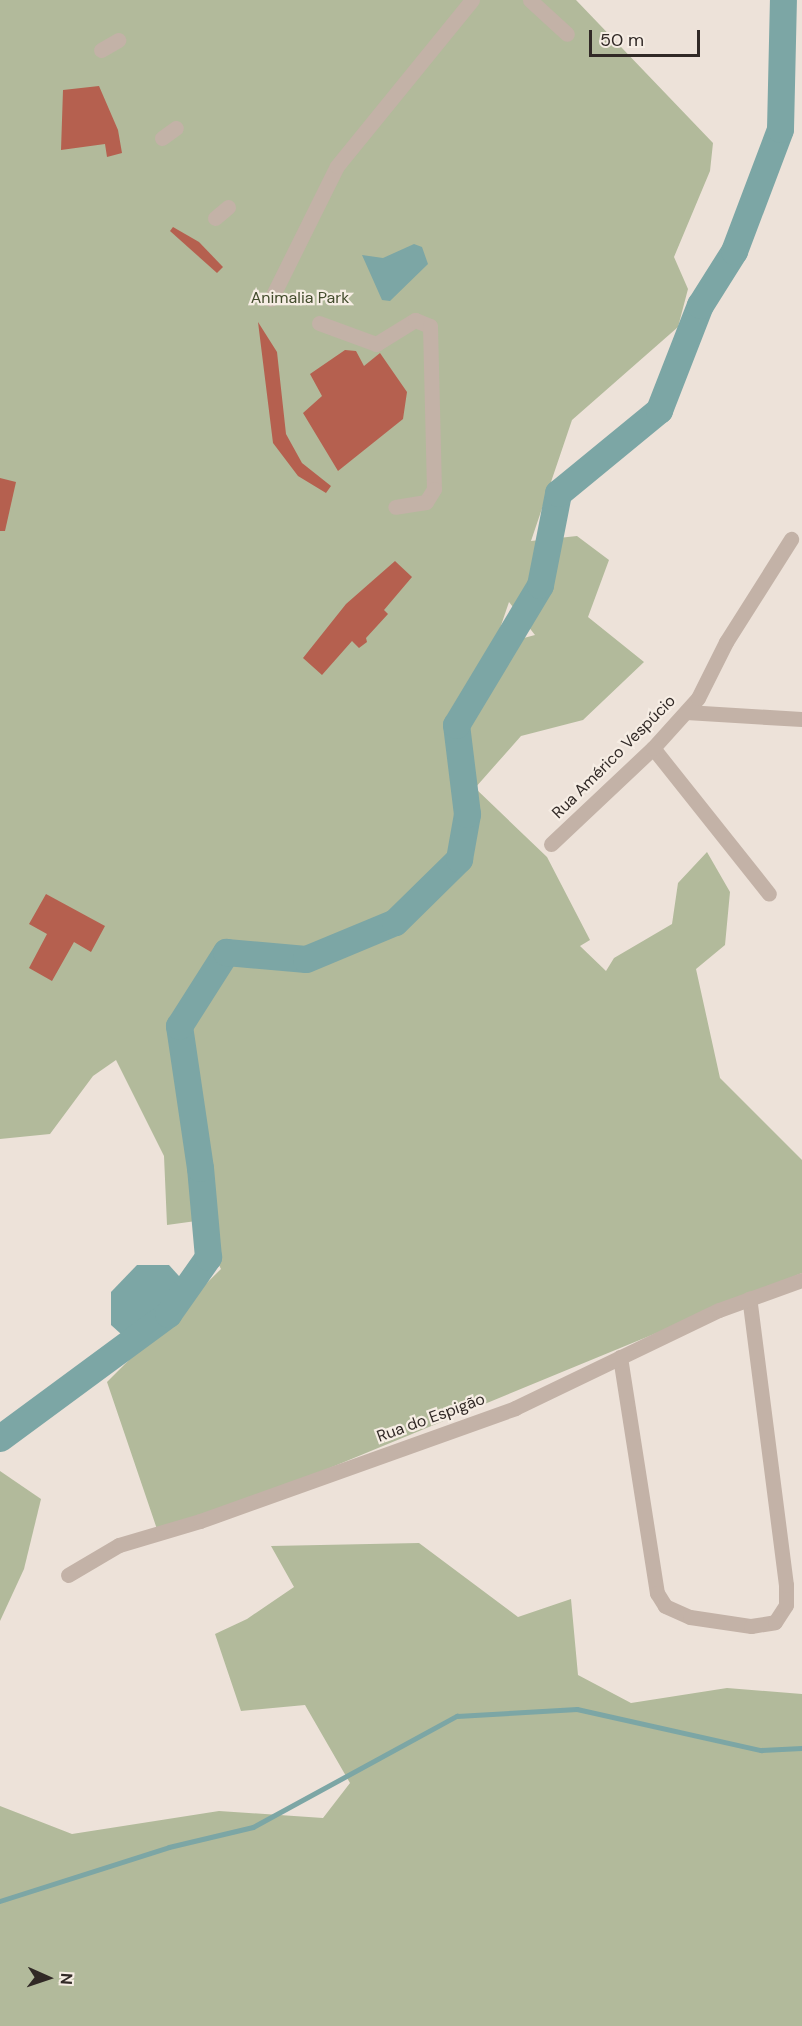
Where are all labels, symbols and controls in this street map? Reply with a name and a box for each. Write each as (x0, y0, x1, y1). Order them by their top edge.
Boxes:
scale bar (592, 18, 703, 56)
text: 50 m (600, 28, 644, 52)
park label: Animalia Park (251, 288, 349, 308)
street label: Rua Américo Vespúcio (548, 691, 680, 823)
street label: Rua do Espigão (374, 1390, 488, 1446)
north arrow (18, 1948, 78, 2008)
text: N (56, 1973, 77, 1985)

